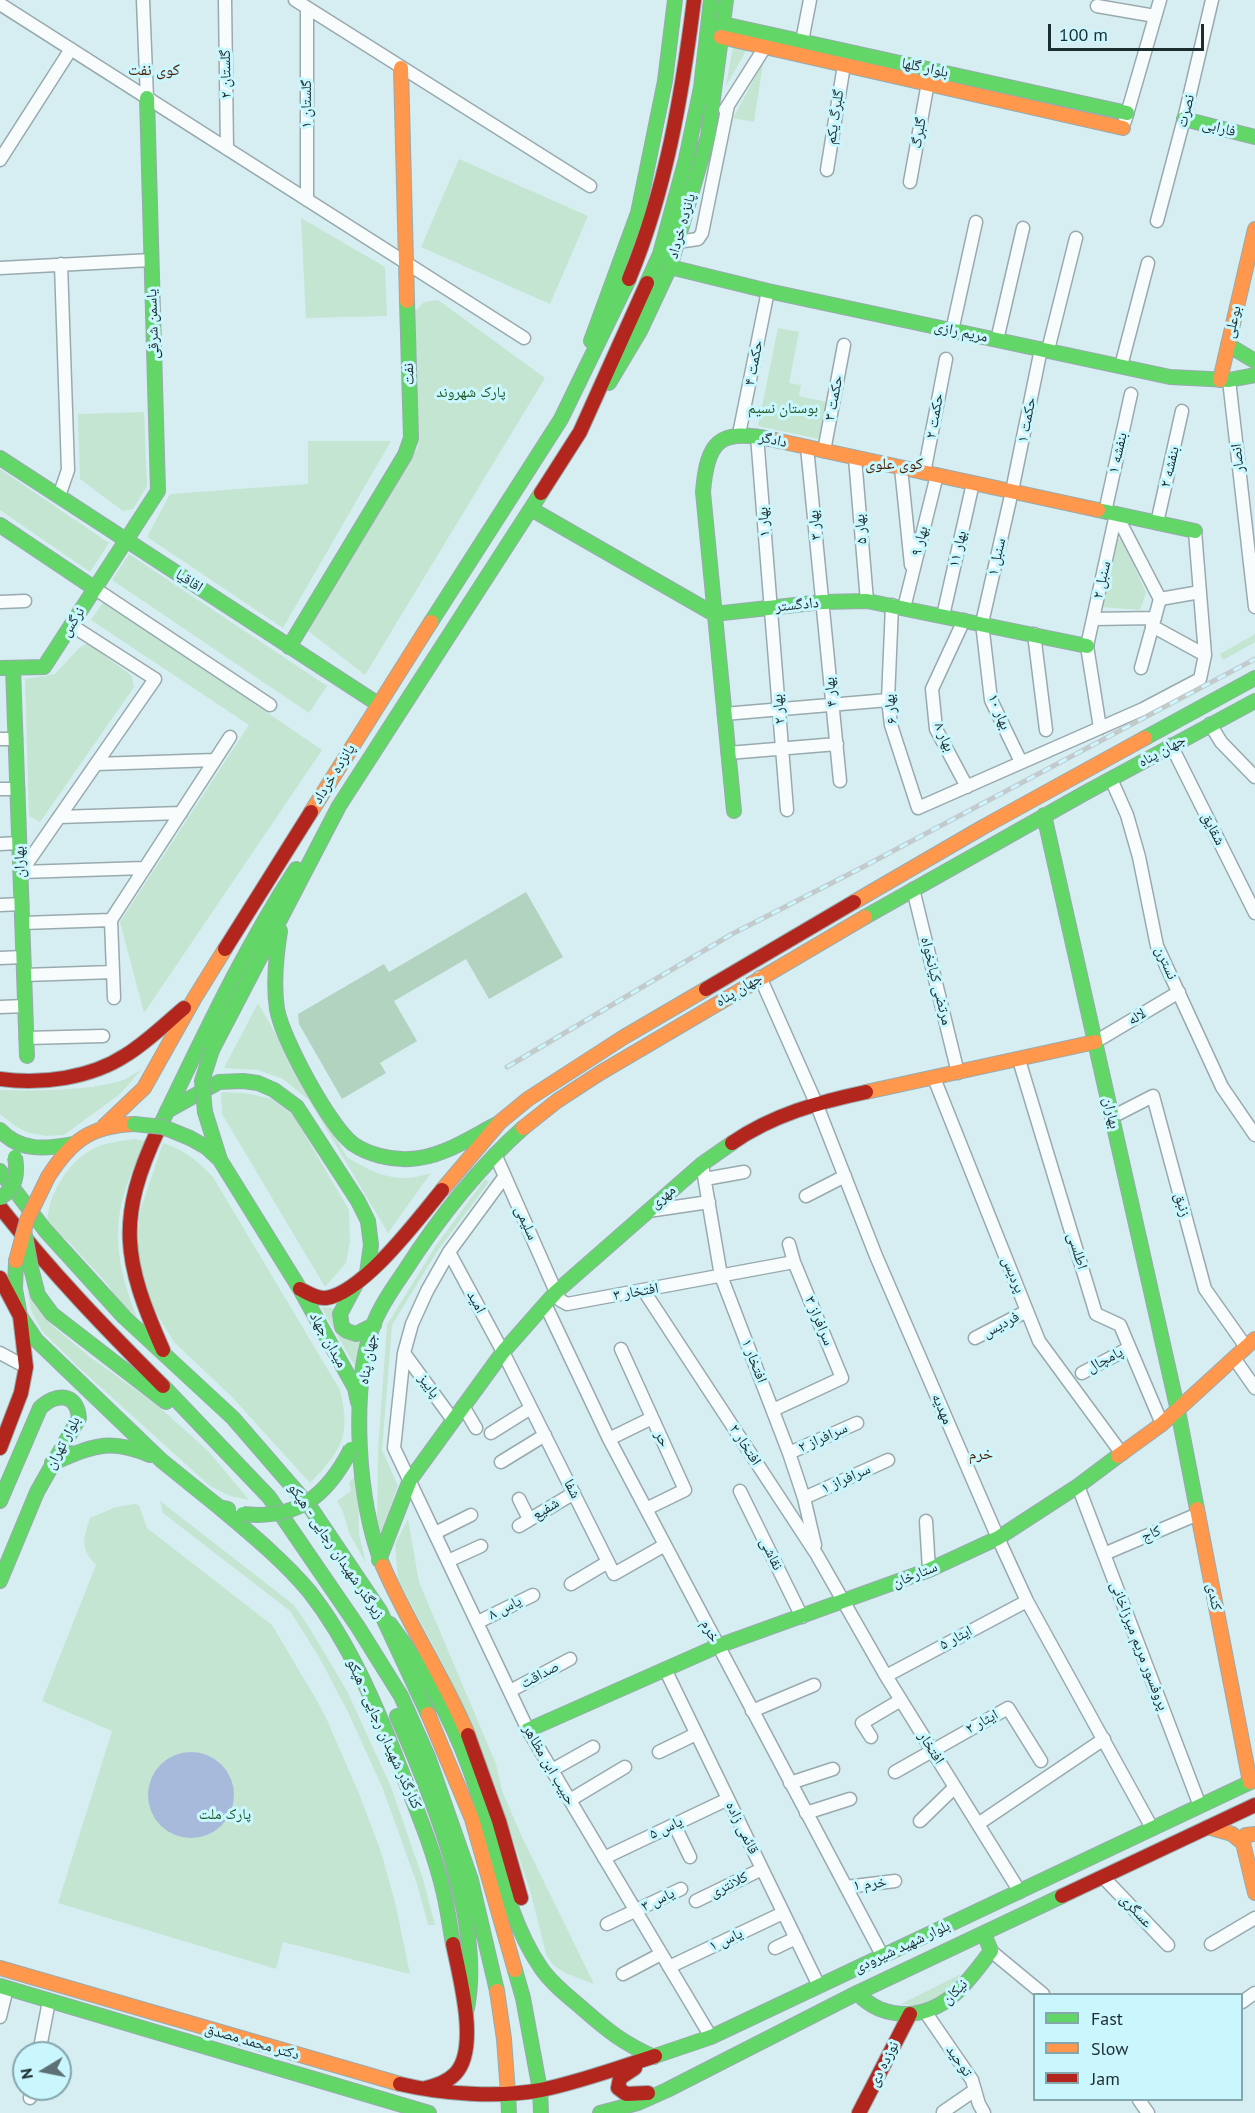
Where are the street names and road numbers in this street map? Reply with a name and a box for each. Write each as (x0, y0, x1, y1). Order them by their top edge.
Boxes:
street label: گلستان ۲ (217, 50, 235, 98)
street label: بلوار گلها (900, 54, 950, 82)
street label: گلستان ۱ (298, 80, 316, 128)
street label: گلبرگ یکم (822, 88, 848, 146)
street label: نصرت (1173, 93, 1199, 129)
street label: فارابی (1200, 115, 1238, 141)
street label: گلبرگ (907, 116, 931, 150)
street label: پانزده خرداد (664, 191, 700, 261)
street label: یاسمن شرقی (143, 289, 163, 359)
street label: بوعلی (1221, 304, 1245, 340)
street label: مریم رازی (933, 318, 989, 346)
street label: حکمت ۴ (741, 339, 767, 387)
street label: نفت (400, 363, 418, 385)
street label: حکمت ۳ (821, 374, 847, 422)
street label: حکمت ۲ (922, 392, 948, 440)
street label: حکمت ۱ (1014, 396, 1040, 444)
street label: دادگر (757, 428, 789, 452)
street label: بنفشه ۱ (1105, 431, 1131, 475)
street label: انصار (1227, 443, 1249, 473)
street label: بنفشه ۲ (1157, 445, 1183, 489)
street label: بهار ۱ (754, 506, 774, 538)
street label: بهار ۳ (804, 509, 826, 541)
street label: بهار ۵ (851, 513, 871, 545)
street label: بهار ۹ (908, 524, 932, 558)
street label: بهار ۱۱ (945, 529, 971, 569)
street label: سنبل ۱ (984, 536, 1010, 578)
street label: سنبل ۲ (1089, 559, 1115, 601)
street label: اقاقیا (172, 566, 206, 596)
street label: دادگستر (774, 594, 820, 616)
street label: نرگس (57, 604, 89, 640)
street label: بهار ۴ (820, 676, 842, 708)
street label: بهار ۱۰ (984, 692, 1014, 732)
street label: بهار ۲ (769, 693, 789, 725)
street label: بهار ۶ (880, 693, 902, 725)
street label: بهار ۸ (930, 720, 958, 754)
street label: جهان پناه (1135, 731, 1189, 771)
street label: پانزده خرداد (309, 741, 359, 807)
street label: شقایق (1197, 810, 1229, 848)
street label: بهاران (10, 846, 30, 878)
street label: مرتضی کیانخواه (916, 935, 956, 1027)
street label: نسترن (1151, 944, 1181, 982)
street label: جهان پناه (712, 969, 766, 1011)
street label: لاله (1125, 1005, 1149, 1029)
street label: بهاران (1099, 1095, 1123, 1131)
street label: مهری (647, 1181, 679, 1213)
street label: زنبق (1170, 1191, 1194, 1219)
street label: سلیمی (511, 1203, 541, 1243)
street label: اطلسی (1063, 1230, 1091, 1272)
street label: پردیس (998, 1254, 1028, 1296)
street label: افتخار ۳ (612, 1279, 660, 1305)
street label: امید (463, 1288, 489, 1316)
street label: سرافراز ۳ (801, 1294, 837, 1348)
street label: فردیس (980, 1308, 1022, 1342)
street label: میدان جهاد (305, 1309, 351, 1371)
street label: جهان پناه (355, 1332, 381, 1386)
street label: افتخار ۱ (737, 1336, 771, 1386)
street label: پامچال (1084, 1343, 1126, 1377)
street label: پاییز (414, 1370, 444, 1402)
street label: مهدیه (928, 1391, 956, 1427)
street label: بلوار تهران (42, 1413, 84, 1473)
street label: سرافراز ۲ (796, 1419, 850, 1457)
street label: افتخار ۲ (725, 1421, 765, 1469)
street label: حر (651, 1428, 673, 1450)
street label: سرافراز ۱ (819, 1460, 873, 1498)
street label: شفا (560, 1476, 584, 1502)
street label: زیرگذر شهیدان رجایی - هپکو (284, 1480, 388, 1622)
street label: شفیع (529, 1494, 563, 1524)
street label: کاج (1138, 1522, 1164, 1546)
street label: نقاشی (755, 1535, 787, 1573)
street label: ستارخان (890, 1558, 940, 1592)
street label: پروفسور مریم میرزاخانی (1106, 1579, 1172, 1713)
street label: کندی (1203, 1582, 1225, 1612)
street label: یاس ۸ (485, 1592, 525, 1624)
street label: خرم (697, 1617, 723, 1645)
street label: ایثار ۵ (937, 1622, 975, 1654)
street label: کنارگذر شهیدان رجایی - هپکو (343, 1656, 425, 1812)
street label: صداقت (518, 1657, 562, 1693)
street label: ایثار ۲ (963, 1706, 1001, 1738)
street label: حبیب ابن مظاهر (519, 1722, 579, 1808)
street label: افتخار (914, 1728, 948, 1768)
street label: قائمی زاده (722, 1799, 762, 1857)
street label: یاس ۵ (646, 1812, 686, 1844)
street label: کلانتری (707, 1868, 751, 1902)
street label: خرم ۱ (852, 1873, 888, 1895)
street label: یاس ۳ (638, 1884, 678, 1916)
street label: عسگری (1116, 1890, 1156, 1932)
street label: بلوار شهید شیرودی (851, 1917, 953, 1977)
street label: یاس ۱ (706, 1924, 746, 1956)
street label: نیکان (938, 1975, 972, 2009)
street label: دکتر محمد مصدق (203, 2020, 301, 2064)
street label: نوزده دی (865, 2038, 903, 2090)
street label: توحید (942, 2042, 976, 2080)

